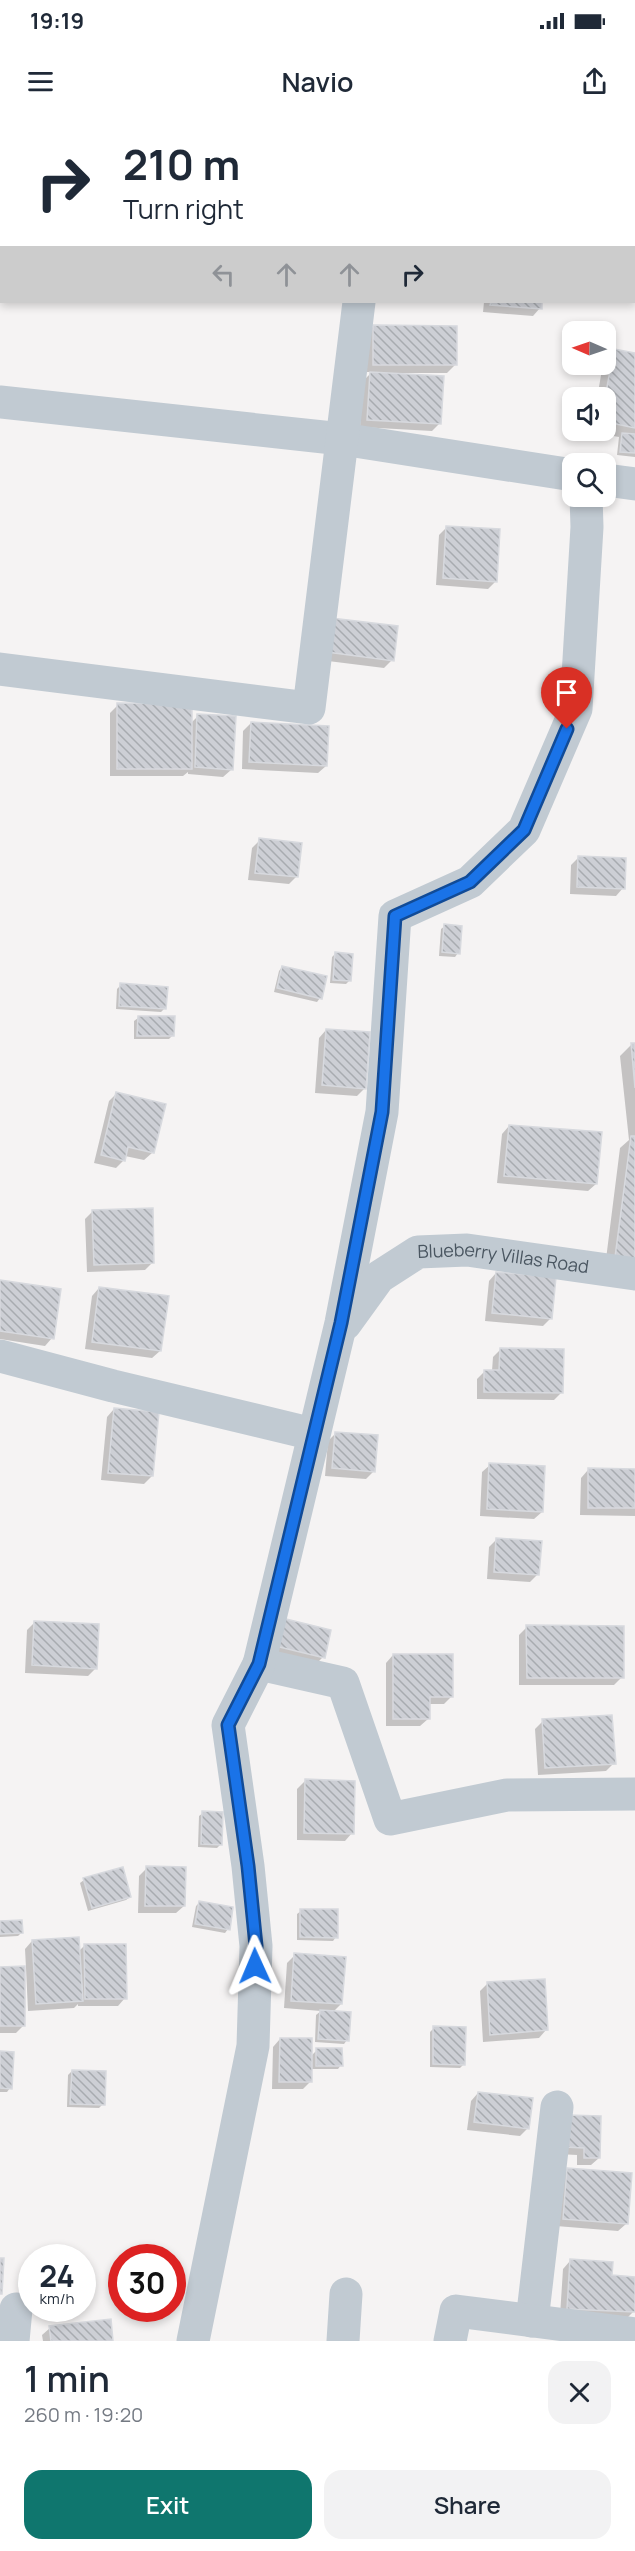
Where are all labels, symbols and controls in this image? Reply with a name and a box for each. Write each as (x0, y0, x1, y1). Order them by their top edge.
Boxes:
text: 19:19 (30, 6, 84, 36)
text: Navio (281, 63, 354, 100)
icon: menu (24, 65, 57, 98)
icon: share (578, 65, 611, 98)
text: 210 m (123, 135, 240, 193)
icon: right (24, 144, 102, 222)
text: Turn right (123, 190, 244, 227)
icon: left (207, 258, 240, 291)
icon: ahead (270, 258, 303, 291)
icon: ahead (333, 258, 366, 291)
icon: right (396, 258, 429, 291)
north arrow (562, 321, 616, 375)
map controls (562, 321, 616, 507)
button: sound (562, 387, 616, 441)
button: search (562, 453, 616, 507)
pin (541, 667, 592, 729)
icon: arrive (550, 676, 583, 709)
street label: Blueberry Villas Road (417, 1237, 590, 1278)
position arrow (223, 1934, 287, 1998)
speed limit sign: 30 (108, 2244, 186, 2322)
text: 24 (39, 2255, 75, 2296)
text: km/h (40, 2288, 74, 2309)
text: 1 min (24, 2354, 110, 2403)
button: close (548, 2361, 611, 2424)
text: 260 m · 19:20 (24, 2401, 143, 2428)
button: Exit (24, 2470, 312, 2539)
button: Share (324, 2470, 611, 2539)

